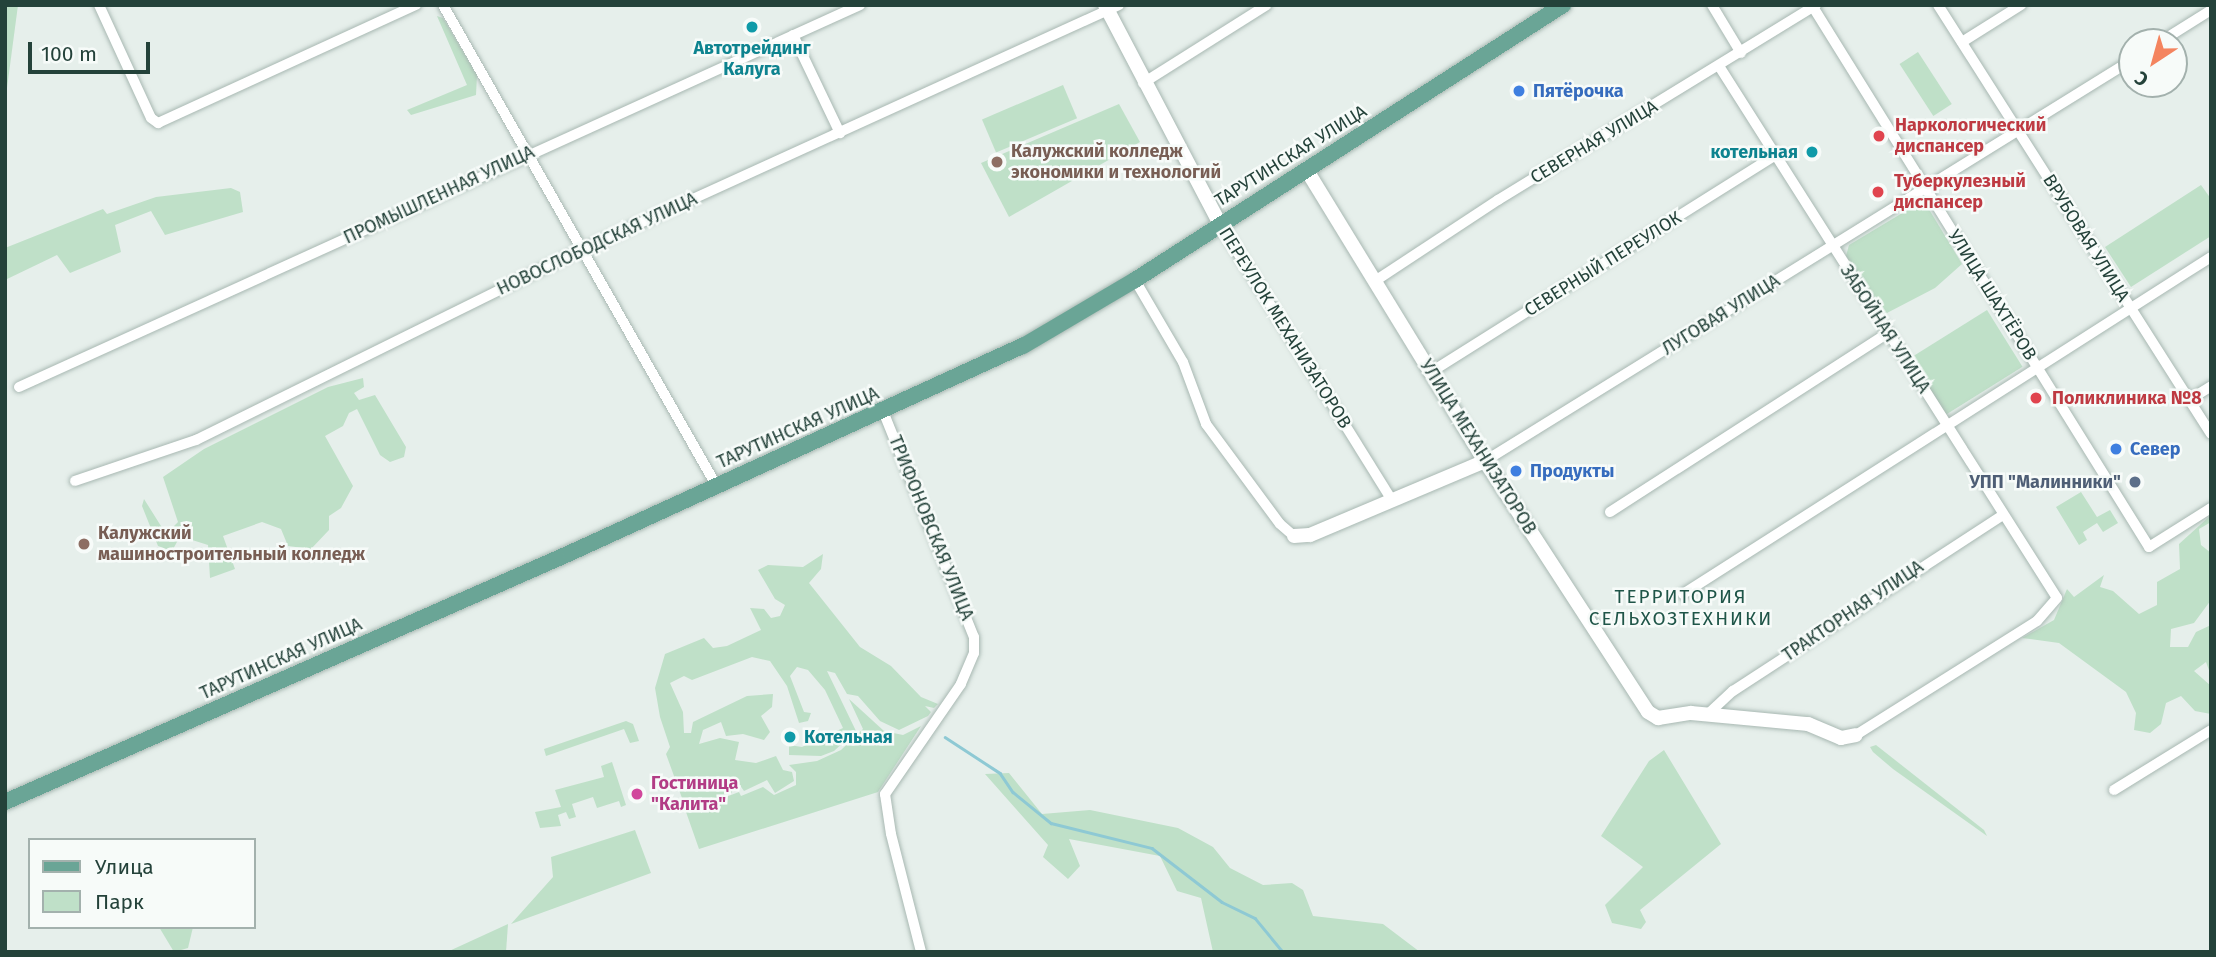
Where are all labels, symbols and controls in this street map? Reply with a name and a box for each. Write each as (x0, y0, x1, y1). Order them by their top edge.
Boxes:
marker: Автотрейдинг Калуга (744, 19, 760, 35)
scale bar (32, 28, 154, 72)
north arrow (2118, 28, 2188, 98)
place label: Автотрейдинг Калуга (693, 38, 811, 80)
text: 100 m (41, 41, 97, 67)
text: С (2130, 66, 2153, 91)
place label: Пятёрочка (1533, 80, 1624, 102)
marker: Пятёрочка (1511, 83, 1527, 99)
street label: СЕВЕРНАЯ УЛИЦА (1526, 95, 1662, 189)
street label: ТАРУТИНСКАЯ УЛИЦА (1211, 101, 1371, 211)
place label: Наркологический диспансер (1895, 115, 2046, 158)
marker: Наркологический диспансер (1869, 126, 1889, 146)
street label: ПРОМЫШЛЕННАЯ УЛИЦА (340, 141, 538, 249)
place label: Калужский колледж экономики и технологий (1011, 141, 1221, 184)
place label: котельная (1710, 141, 1798, 163)
marker: котельная (1804, 144, 1820, 160)
marker: Калужский колледж экономики и технологий (989, 154, 1005, 170)
street label: ВРУБОВАЯ УЛИЦА (2038, 170, 2134, 306)
place label: Туберкулезный диспансер (1894, 171, 2026, 214)
marker: Туберкулезный диспансер (1868, 182, 1888, 202)
street label: НОВОСЛОБОДСКАЯ УЛИЦА (493, 188, 701, 300)
street label: СЕВЕРНЫЙ ПЕРЕУЛОК (1521, 207, 1685, 321)
street label: ПЕРЕУЛОК МЕХАНИЗАТОРОВ (1214, 224, 1356, 432)
street label: УЛИЦА ШАХТЁРОВ (1943, 226, 2041, 364)
street label: ЗАБОЙНАЯ УЛИЦА (1835, 261, 1935, 397)
street label: ЛУГОВАЯ УЛИЦА (1658, 270, 1784, 360)
street label: УЛИЦА МЕХАНИЗАТОРОВ (1415, 355, 1541, 539)
street label: ТАРУТИНСКАЯ УЛИЦА (714, 383, 882, 473)
place label: Поликлиника №8 (2052, 387, 2202, 409)
marker: Поликлиника №8 (2026, 388, 2046, 408)
street label: ТРИФОНОВСКАЯ УЛИЦА (884, 432, 978, 624)
place label: Север (2130, 438, 2180, 460)
marker: Север (2108, 441, 2124, 457)
place label: Продукты (1530, 460, 1614, 482)
marker: Продукты (1508, 463, 1524, 479)
place label: УПП "Малинники" (1969, 471, 2121, 493)
marker: УПП "Малинники" (2127, 474, 2143, 490)
place label: Калужский машиностроительный колледж (98, 523, 365, 566)
marker: Калужский машиностроительный колледж (76, 536, 92, 552)
street label: ТРАКТОРНАЯ УЛИЦА (1778, 556, 1928, 666)
district label: ТЕРРИТОРИЯ СЕЛЬХОЗТЕХНИКИ (1591, 586, 1771, 630)
street label: ТАРУТИНСКАЯ УЛИЦА (197, 614, 365, 704)
place label: Котельная (804, 726, 893, 748)
marker: Котельная (782, 729, 798, 745)
place label: Гостиница "Калита" (651, 773, 738, 816)
marker: Гостиница "Калита" (629, 786, 645, 802)
legend (28, 838, 256, 929)
text: Улица (95, 854, 154, 880)
text: Парк (95, 889, 144, 915)

